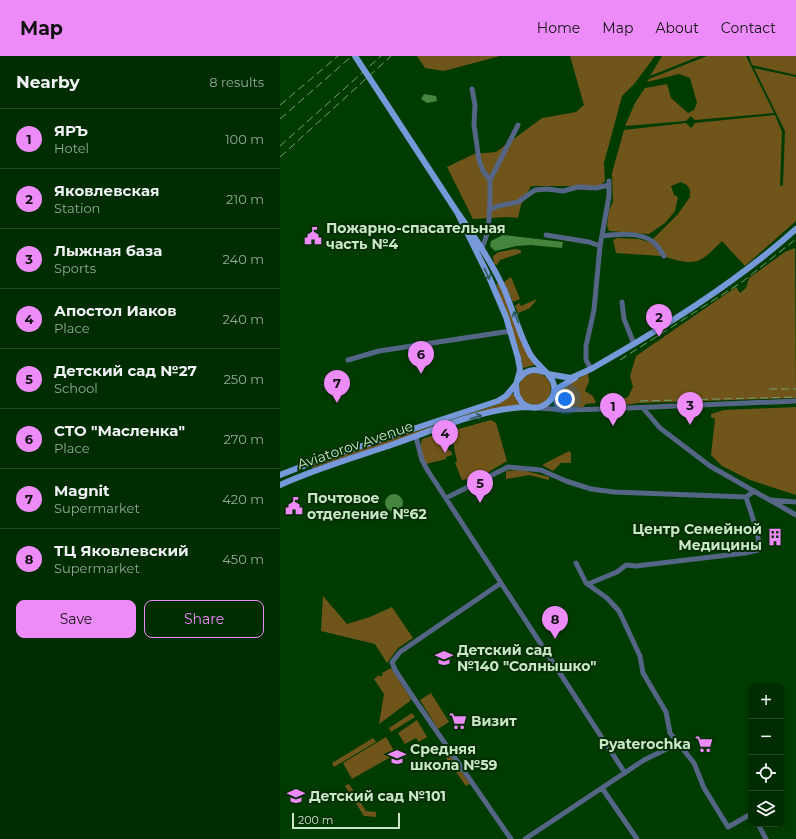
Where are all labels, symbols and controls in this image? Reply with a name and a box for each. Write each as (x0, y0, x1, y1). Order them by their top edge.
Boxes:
text: Map (20, 17, 63, 40)
text: Home (537, 19, 580, 37)
text: Map (602, 19, 633, 37)
text: About (655, 19, 699, 37)
text: Contact (721, 19, 776, 37)
text: Nearby (16, 72, 80, 92)
text: 8 results (209, 74, 264, 90)
text: ЯРЪ (54, 121, 88, 140)
text: 1 (26, 131, 32, 147)
text: 100 m (225, 131, 264, 147)
text: Hotel (54, 140, 89, 156)
text: Яковлевская (54, 181, 159, 200)
text: 2 (25, 191, 33, 207)
text: 210 m (226, 191, 264, 207)
text: Station (54, 200, 100, 216)
place label: Пожарно-спасательная часть №4 (326, 219, 506, 253)
public building icon: Пожарно-спасательная часть №4 (303, 226, 323, 246)
text: Лыжная база (54, 241, 162, 260)
text: 3 (25, 251, 33, 267)
text: 240 m (223, 251, 264, 267)
text: Sports (54, 260, 96, 276)
one-way arrow (484, 267, 491, 279)
text: Апостол Иаков (54, 301, 176, 320)
pin: 2 (646, 304, 672, 337)
text: 4 (25, 311, 33, 327)
text: 240 m (223, 311, 264, 327)
one-way arrow (511, 312, 519, 324)
text: Place (54, 320, 90, 336)
pin: 6 (408, 341, 434, 374)
text: Детский сад №27 (54, 361, 197, 380)
pin: 7 (324, 370, 350, 403)
text: 5 (25, 371, 33, 387)
text: 250 m (223, 371, 264, 387)
text: School (54, 380, 98, 396)
your location (555, 389, 575, 409)
pin: 3 (677, 392, 703, 425)
pin: 1 (600, 393, 626, 426)
one-way arrow (469, 413, 482, 420)
street label: Aviatorov Avenue (295, 417, 415, 473)
pin: 4 (432, 420, 458, 453)
text: СТО "Масленка" (54, 421, 185, 440)
text: 6 (25, 431, 33, 447)
text: 270 m (223, 431, 264, 447)
text: Place (54, 440, 90, 456)
pin: 5 (467, 470, 493, 503)
text: Magnit (54, 481, 110, 500)
place label: Почтовое отделение №62 (307, 489, 427, 523)
text: 7 (25, 491, 33, 507)
text: 420 m (222, 491, 264, 507)
public building icon: Почтовое отделение №62 (284, 496, 304, 516)
text: Supermarket (54, 500, 140, 516)
place label: Центр Семейной Медицины (632, 520, 762, 554)
building icon: Центр Семейной Медицины (765, 527, 785, 547)
text: ТЦ Яковлевский (54, 541, 189, 560)
text: 8 (25, 551, 33, 567)
text: 450 m (222, 551, 264, 567)
text: Supermarket (54, 560, 140, 576)
button: Save (16, 600, 136, 638)
button: Share (144, 600, 264, 638)
pin: 8 (542, 606, 568, 639)
place label: Детский сад №140 "Солнышко" (457, 641, 596, 675)
school or university icon: Детский сад №140 "Солнышко" (434, 648, 454, 668)
map controls (748, 683, 784, 827)
button: + (748, 683, 784, 719)
supermarket icon: Визит (448, 711, 468, 731)
place label: Визит (471, 712, 517, 730)
button: − (748, 719, 784, 755)
supermarket icon: Pyaterochka (694, 734, 714, 754)
place label: Pyaterochka (599, 735, 691, 753)
place label: Средняя школа №59 (410, 740, 498, 774)
school or university icon: Средняя школа №59 (387, 747, 407, 767)
button: locate (748, 755, 784, 791)
school or university icon: Детский сад №101 (286, 786, 306, 806)
place label: Детский сад №101 (309, 787, 446, 805)
button: layers (748, 791, 784, 827)
scale bar (292, 811, 400, 830)
text: 200 m (298, 813, 333, 827)

